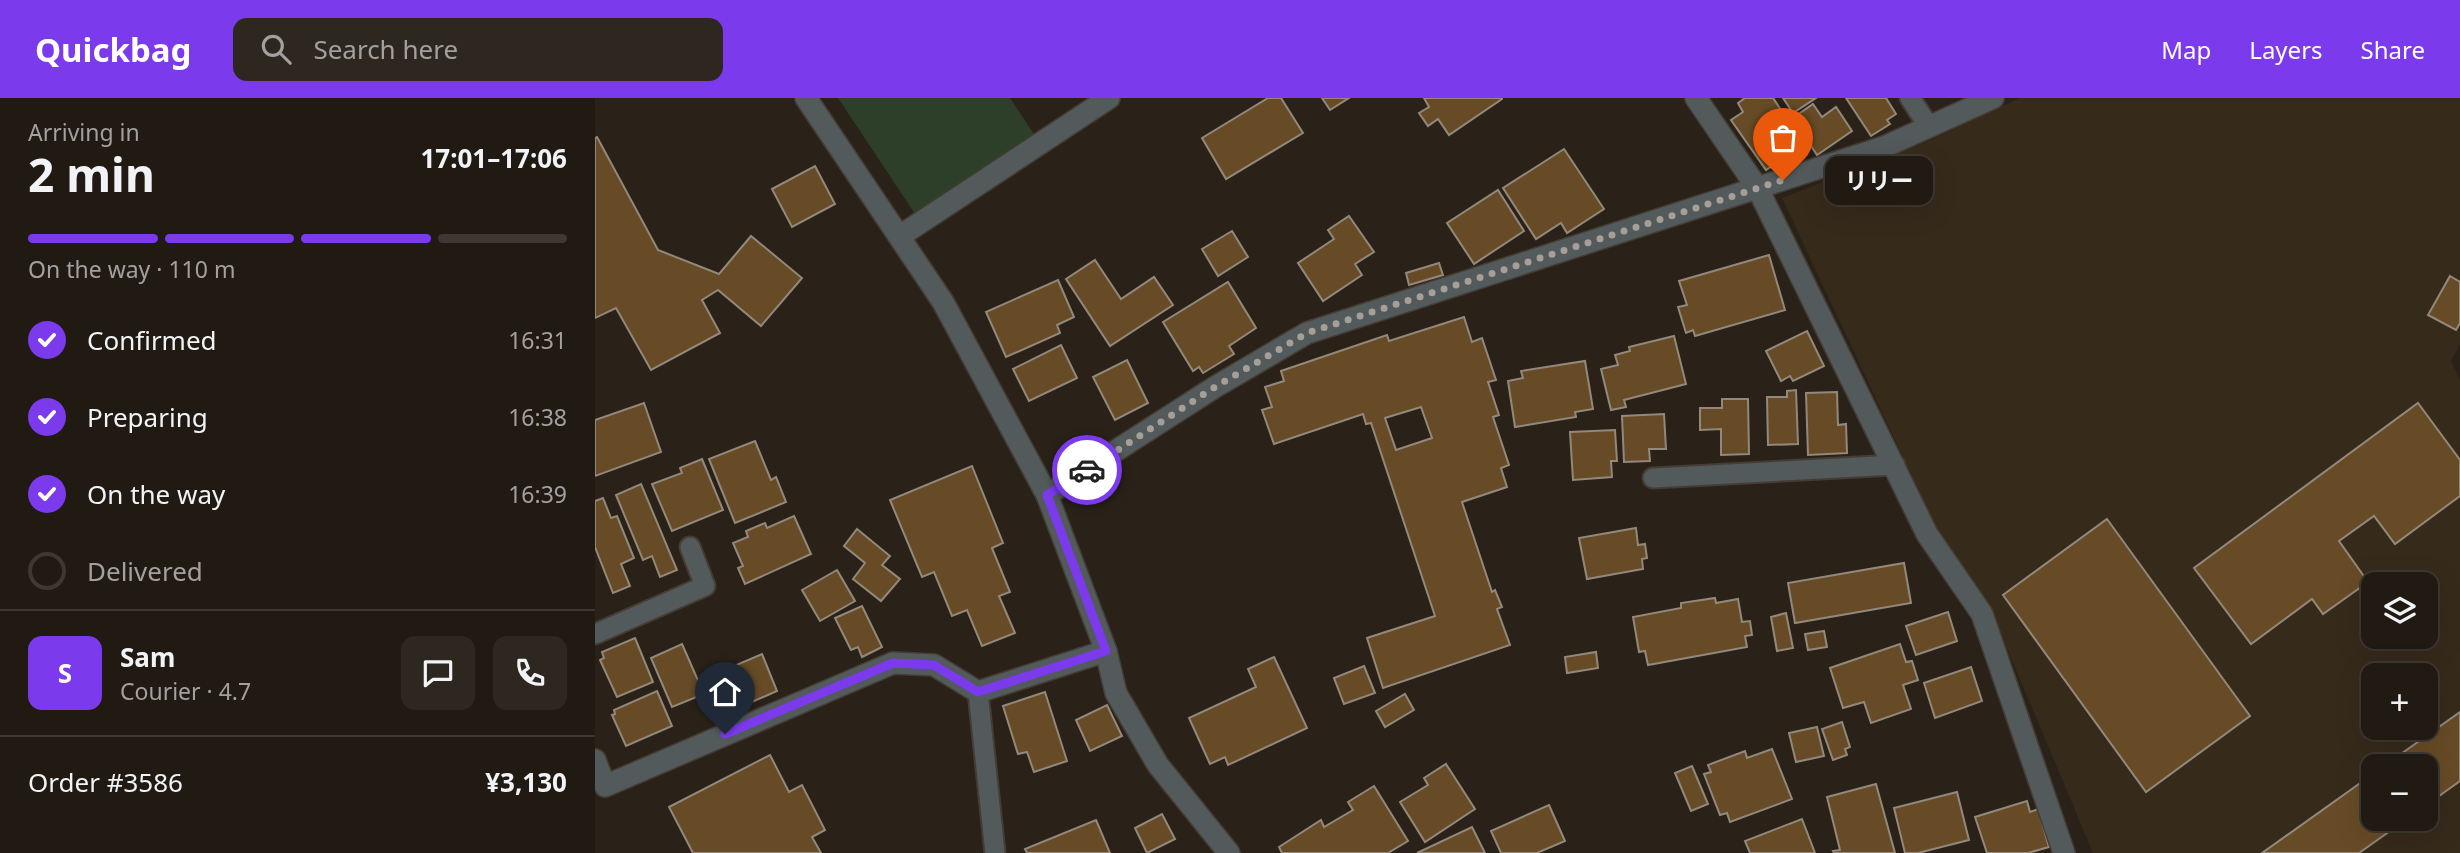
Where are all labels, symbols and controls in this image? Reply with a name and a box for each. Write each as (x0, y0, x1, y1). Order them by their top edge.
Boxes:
search box (233, 18, 723, 81)
text: Quickbag (35, 27, 191, 72)
icon: search (257, 30, 295, 68)
text: Search here (313, 31, 458, 67)
text: Map (2161, 33, 2211, 66)
text: Layers (2249, 33, 2323, 66)
text: Share (2361, 33, 2425, 66)
pin (1753, 108, 1813, 180)
text: Arriving in (28, 116, 140, 148)
icon: bag (1764, 119, 1802, 157)
text: 17:01–17:06 (420, 140, 567, 176)
text: 2 min (28, 143, 155, 205)
callout: リリー (1825, 155, 1933, 204)
text: リリー (1845, 164, 1914, 196)
text: On the way · 110 m (28, 253, 235, 285)
icon: check (28, 321, 66, 359)
text: Confirmed (87, 322, 217, 358)
text: 16:31 (508, 324, 567, 356)
icon: check (28, 398, 66, 436)
text: Preparing (87, 399, 208, 435)
text: 16:38 (508, 401, 567, 433)
courier (1052, 435, 1122, 505)
icon: car (1068, 451, 1106, 489)
icon: check (28, 475, 66, 513)
text: On the way (87, 476, 225, 512)
text: 16:39 (508, 478, 567, 510)
text: Delivered (87, 553, 203, 589)
map controls (2361, 572, 2438, 831)
button: layers (2361, 572, 2438, 649)
button: chat (401, 636, 475, 710)
button: phone (493, 636, 567, 710)
text: Sam (120, 639, 175, 675)
text: S (58, 655, 72, 691)
pin (695, 662, 755, 734)
button: + (2361, 663, 2438, 740)
icon: home (706, 673, 744, 711)
text: Courier · 4.7 (120, 675, 251, 707)
button: − (2361, 754, 2438, 831)
text: Order #3586 (28, 764, 183, 800)
text: ¥3,130 (485, 764, 567, 800)

